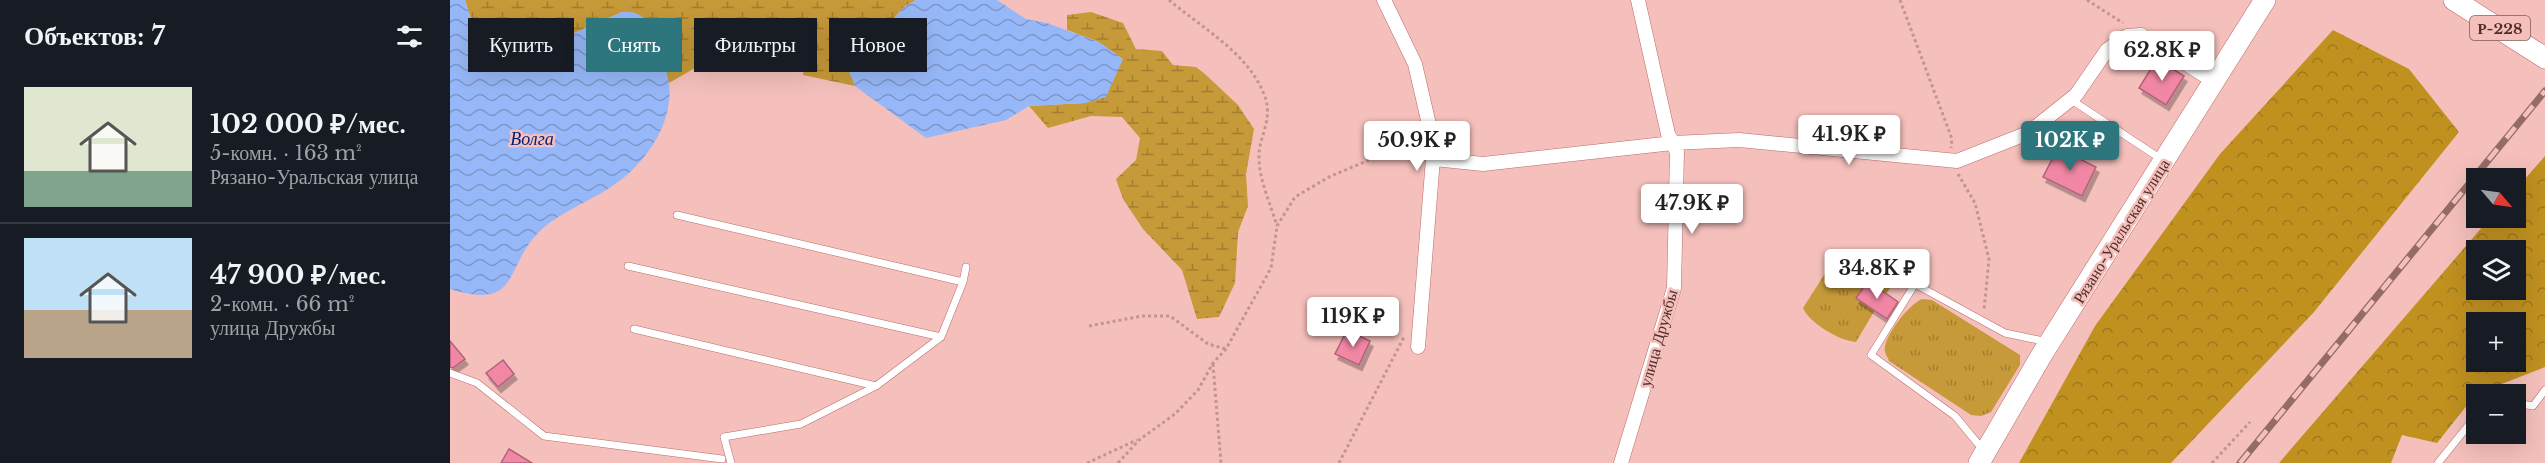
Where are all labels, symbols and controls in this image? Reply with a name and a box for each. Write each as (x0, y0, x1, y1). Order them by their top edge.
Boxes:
road number: Р-228 (2470, 16, 2530, 40)
chip: Купить (468, 18, 574, 72)
chip: Снять (586, 18, 682, 72)
chip: Фильтры (694, 18, 817, 72)
chip: Новое (829, 18, 927, 72)
text: Объектов: 7 (24, 20, 165, 52)
icon: filters (393, 20, 426, 53)
pin: 62.8K ₽ (2107, 31, 2217, 82)
text: 62.8K ₽ (2123, 38, 2201, 62)
text: 102 000 ₽/мес. (210, 108, 406, 140)
icon: home (72, 111, 144, 183)
pin: 41.9K ₽ (1794, 115, 1904, 166)
pin: 50.9K ₽ (1362, 121, 1472, 172)
pin: 102K ₽ (2021, 121, 2119, 172)
text: 41.9K ₽ (1812, 122, 1886, 146)
water label: Волга (510, 128, 554, 150)
text: 50.9K ₽ (1378, 128, 1456, 152)
text: 102K ₽ (2035, 128, 2105, 152)
text: 5-комн. · 163 m² (210, 141, 362, 165)
street label: Рязано-Уральская улица (2068, 155, 2174, 307)
text: Рязано-Уральская улица (210, 165, 418, 189)
north arrow (2466, 168, 2526, 228)
map controls (2466, 168, 2526, 444)
pin: 47.9K ₽ (1637, 184, 1747, 235)
text: 47.9K ₽ (1655, 191, 1729, 215)
button: layers (2466, 240, 2526, 300)
pin: 34.8K ₽ (1822, 249, 1932, 300)
text: 34.8K ₽ (1839, 256, 1915, 280)
text: 47 900 ₽/мес. (210, 259, 387, 291)
icon: home (72, 262, 144, 334)
street label: улица Дружбы (1635, 287, 1682, 389)
text: 2-комн. · 66 m² (210, 292, 354, 316)
pin: 119K ₽ (1304, 297, 1402, 348)
text: 119K ₽ (1321, 304, 1385, 328)
button: + (2466, 312, 2526, 372)
text: улица Дружбы (210, 316, 335, 340)
button: − (2466, 384, 2526, 444)

